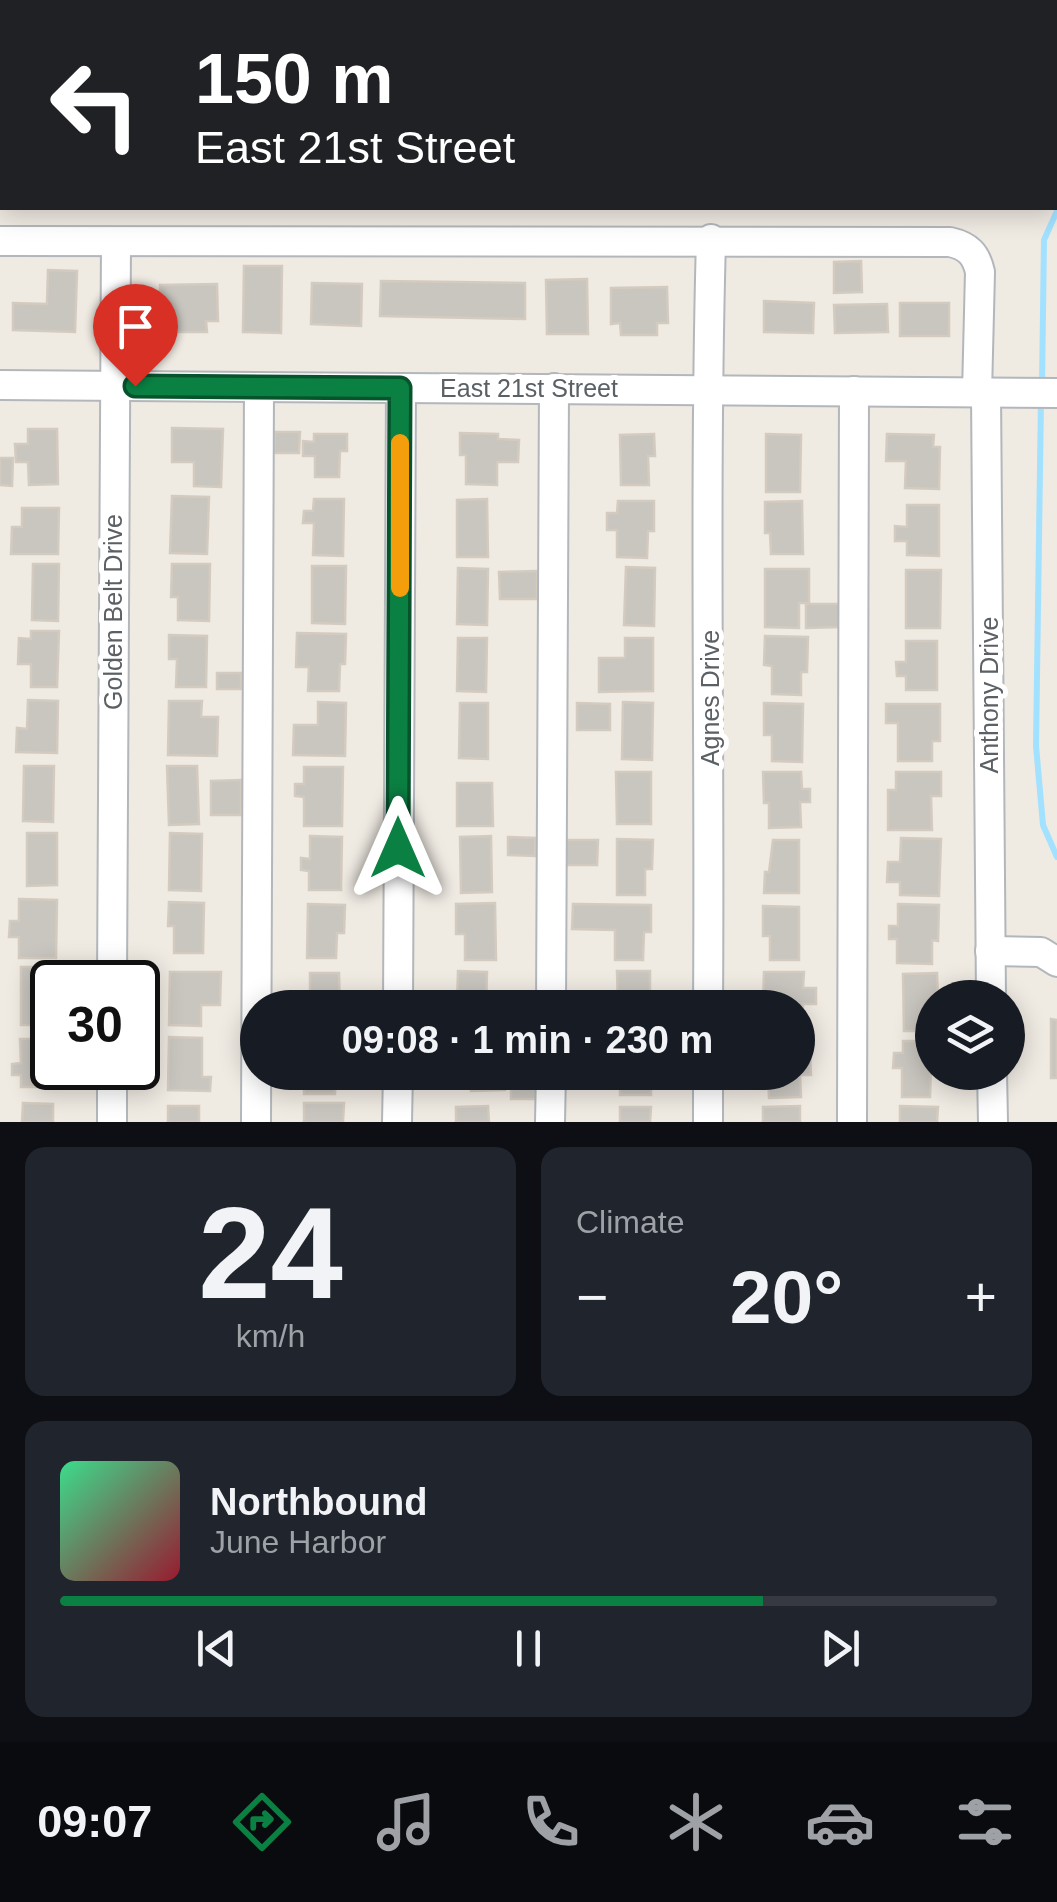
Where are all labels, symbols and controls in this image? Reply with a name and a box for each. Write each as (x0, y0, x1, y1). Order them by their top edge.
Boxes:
icon: left (30, 40, 160, 170)
text: 150 m (195, 40, 393, 118)
text: East 21st Street (195, 122, 515, 173)
pin (93, 284, 178, 387)
icon: arrive (108, 299, 163, 354)
street label: East 21st Street (440, 374, 618, 402)
street label: Golden Belt Drive (99, 514, 127, 710)
street label: Anthony Drive (975, 616, 1003, 774)
street label: Agnes Drive (696, 630, 724, 766)
position arrow (346, 796, 450, 900)
speed limit sign: 30 (30, 960, 160, 1090)
map controls (915, 980, 1025, 1090)
button: layers (915, 980, 1025, 1090)
text: 09:08 · 1 min · 230 m (342, 1019, 713, 1061)
text: 24 (198, 1180, 343, 1326)
text: Climate (576, 1204, 684, 1240)
text: 20° (730, 1255, 843, 1339)
text: − (576, 1266, 608, 1328)
text: + (965, 1266, 997, 1328)
text: km/h (236, 1318, 305, 1354)
text: Northbound (210, 1481, 427, 1523)
text: June Harbor (210, 1524, 386, 1560)
icon: previous (189, 1621, 244, 1676)
icon: pause (501, 1621, 556, 1676)
icon: next (813, 1621, 868, 1676)
icon: directions (227, 1787, 297, 1857)
icon: music (371, 1787, 441, 1857)
icon: phone (516, 1787, 586, 1857)
icon: climate (661, 1787, 731, 1857)
icon: car (805, 1787, 875, 1857)
icon: filters (950, 1787, 1020, 1857)
text: 09:07 (37, 1796, 152, 1847)

